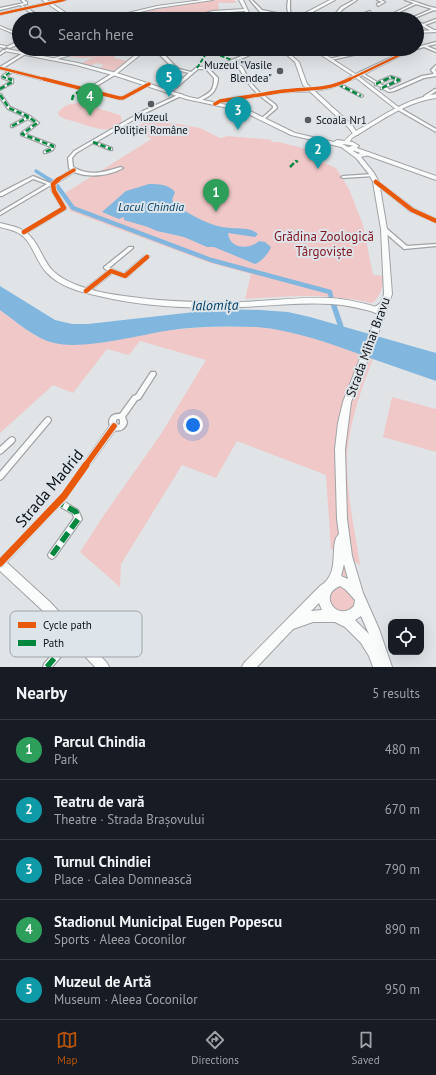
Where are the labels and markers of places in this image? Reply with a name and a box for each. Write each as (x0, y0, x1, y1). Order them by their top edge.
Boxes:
place label: Muzeul "Vasile Blendea" (204, 58, 272, 85)
pin: 5 (156, 64, 182, 97)
marker: Muzeul "Vasile Blendea" (275, 66, 285, 76)
pin: 4 (77, 83, 103, 116)
pin: 3 (225, 97, 251, 130)
marker: Muzeul Poliției Române (146, 99, 156, 109)
place label: Muzeul Poliției Române (114, 110, 188, 137)
place label: Scoala Nr1 (316, 113, 367, 127)
marker: Scoala Nr1 (303, 115, 313, 125)
pin: 2 (305, 136, 331, 169)
pin: 1 (203, 179, 229, 212)

